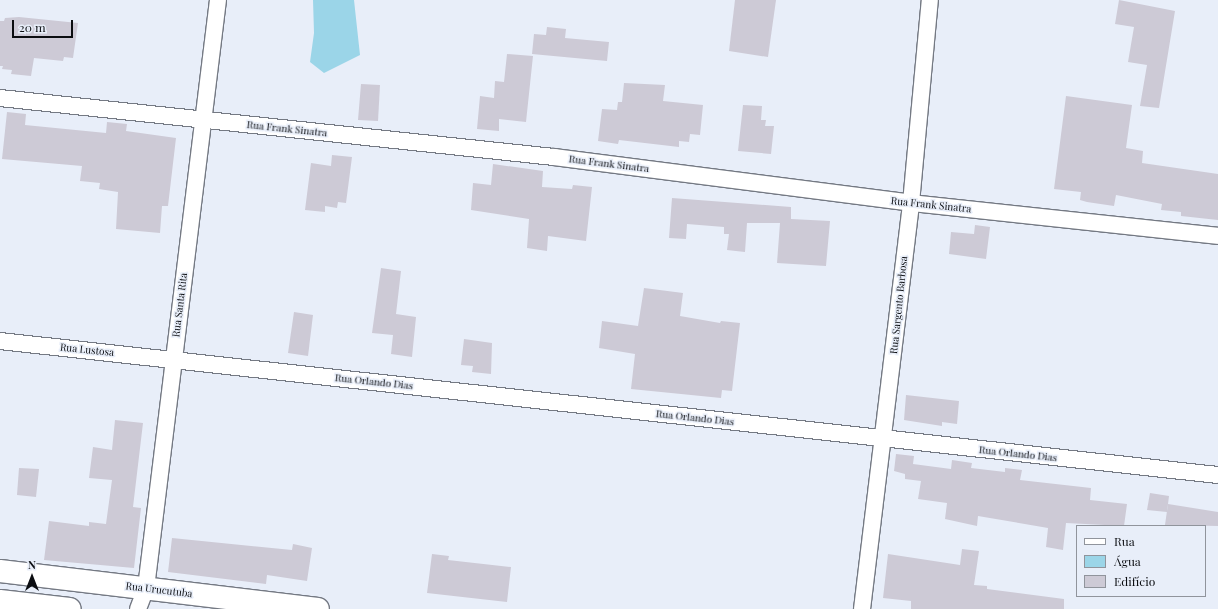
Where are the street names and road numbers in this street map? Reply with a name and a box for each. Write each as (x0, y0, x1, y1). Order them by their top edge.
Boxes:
street label: Rua Frank Sinatra (246, 119, 328, 139)
street label: Rua Frank Sinatra (568, 153, 650, 175)
street label: Rua Frank Sinatra (890, 195, 972, 215)
street label: Rua Sargento Barbosa (888, 255, 910, 355)
street label: Rua Santa Rita (170, 272, 190, 338)
street label: Rua Lustosa (59, 341, 115, 359)
street label: Rua Orlando Dias (334, 372, 414, 392)
street label: Rua Orlando Dias (655, 408, 735, 428)
street label: Rua Orlando Dias (978, 444, 1058, 464)
street label: Rua Urucutuba (125, 580, 193, 600)

